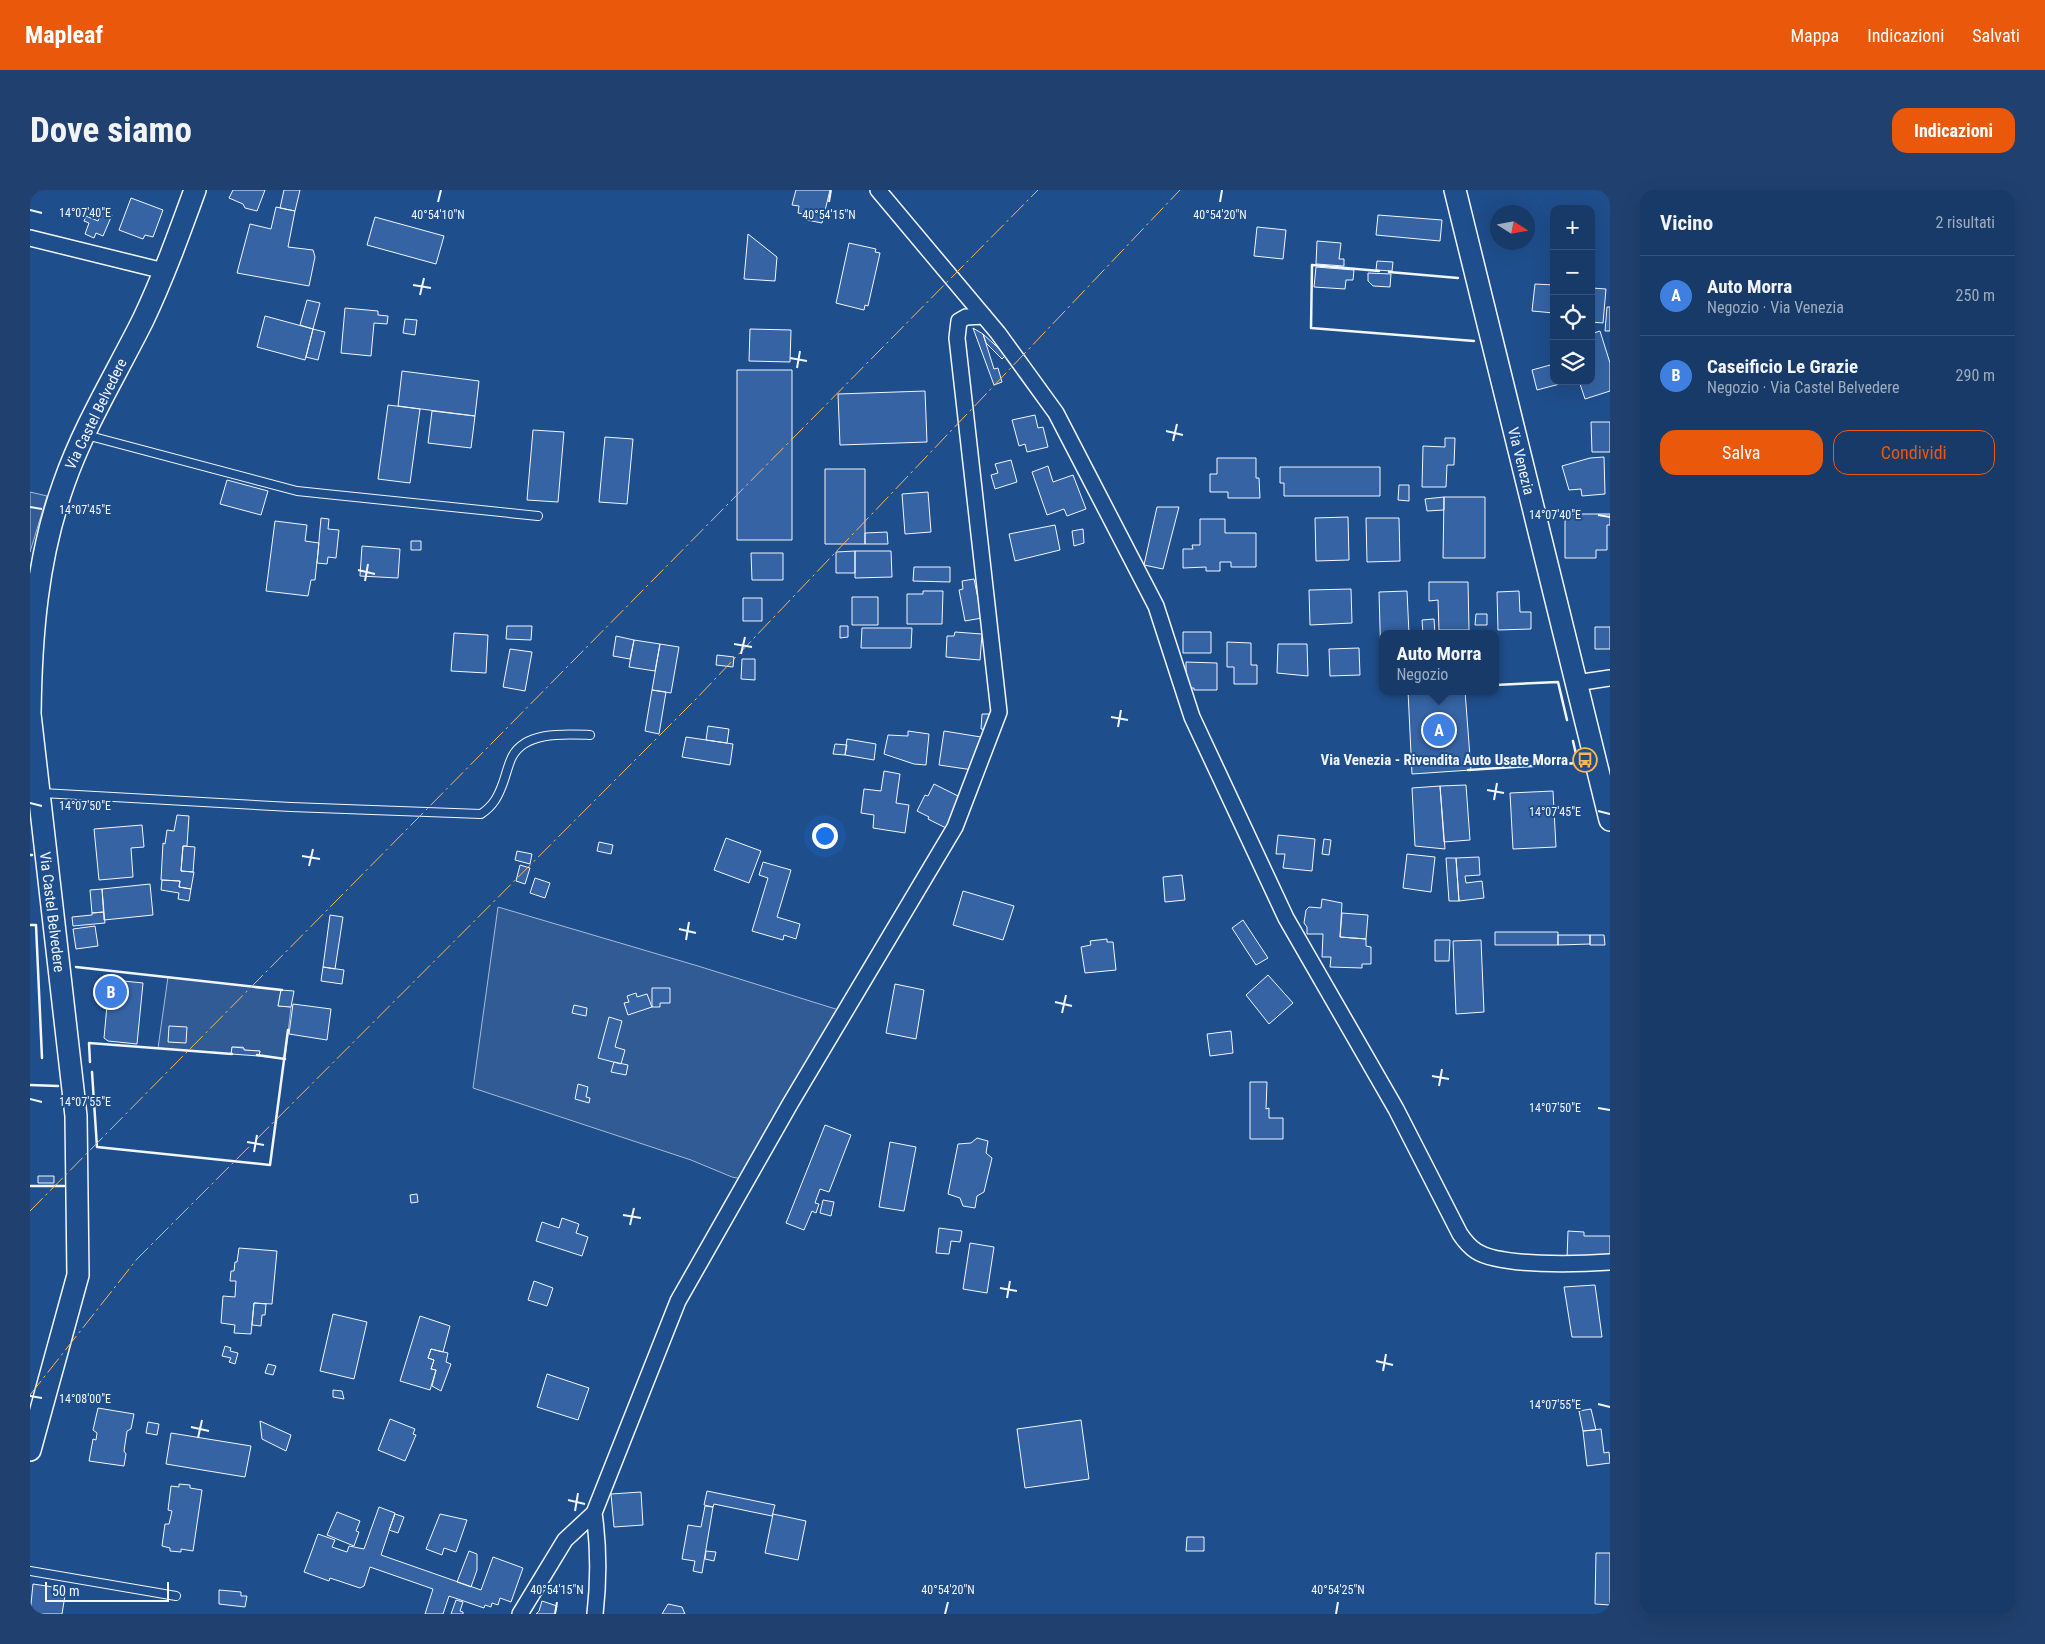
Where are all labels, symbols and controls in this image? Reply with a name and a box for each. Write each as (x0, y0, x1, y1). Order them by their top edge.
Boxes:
text: Mapleaf (25, 21, 103, 49)
text: Mappa (1791, 25, 1839, 46)
text: Indicazioni (1867, 25, 1944, 46)
text: Salvati (1972, 25, 2020, 46)
button: Indicazioni (1892, 108, 2015, 153)
text: Dove siamo (30, 110, 192, 151)
north arrow (1490, 205, 1535, 250)
map controls (1550, 205, 1595, 385)
button: + (1550, 205, 1595, 250)
text: 14°07'40"E (59, 206, 111, 220)
text: 40°54'10"N (411, 208, 465, 222)
text: 40°54'15"N (802, 208, 856, 222)
text: 40°54'20"N (1193, 208, 1247, 222)
text: Vicino (1660, 211, 1713, 235)
text: 2 risultati (1935, 213, 1995, 232)
button: − (1550, 250, 1595, 295)
text: Auto Morra (1707, 275, 1792, 298)
text: A (1671, 286, 1681, 305)
text: 250 m (1956, 286, 1995, 305)
button: locate (1550, 295, 1595, 340)
text: Negozio · Via Venezia (1707, 298, 1844, 317)
button: layers (1550, 340, 1595, 385)
text: Caseificio Le Grazie (1707, 355, 1858, 378)
street label: Via Castel Belvedere (61, 356, 131, 472)
text: B (1672, 366, 1680, 385)
text: 290 m (1956, 366, 1995, 385)
text: Negozio · Via Castel Belvedere (1707, 378, 1900, 397)
street label: Via Venezia (1504, 425, 1538, 497)
button: Salva (1660, 430, 1823, 475)
button: Condividi (1833, 430, 1995, 475)
text: 14°07'45"E (59, 503, 111, 517)
text: 14°07'40"E (1529, 508, 1581, 522)
popup (1379, 630, 1499, 695)
text: Auto Morra (1396, 642, 1482, 665)
text: Negozio (1396, 665, 1448, 684)
pin: A (1423, 711, 1455, 749)
bus stop icon: Via Venezia - Rivendita Auto Usate Morra (1572, 747, 1598, 773)
place label: Via Venezia - Rivendita Auto Usate Morra (1321, 751, 1568, 769)
text: 14°07'50"E (59, 799, 111, 813)
text: 14°07'45"E (1529, 805, 1581, 819)
your location (812, 823, 838, 849)
street label: Via Castel Belvedere (36, 851, 68, 973)
pin: B (95, 973, 127, 1011)
text: 14°07'55"E (59, 1095, 111, 1109)
text: 14°07'50"E (1529, 1101, 1581, 1115)
text: 14°08'00"E (59, 1392, 111, 1406)
text: 14°07'55"E (1529, 1398, 1581, 1412)
scale bar (45, 1579, 169, 1602)
text: 50 m (52, 1583, 80, 1599)
text: 40°54'15"N (530, 1583, 584, 1597)
text: 40°54'20"N (921, 1583, 975, 1597)
text: 40°54'25"N (1311, 1583, 1365, 1597)

